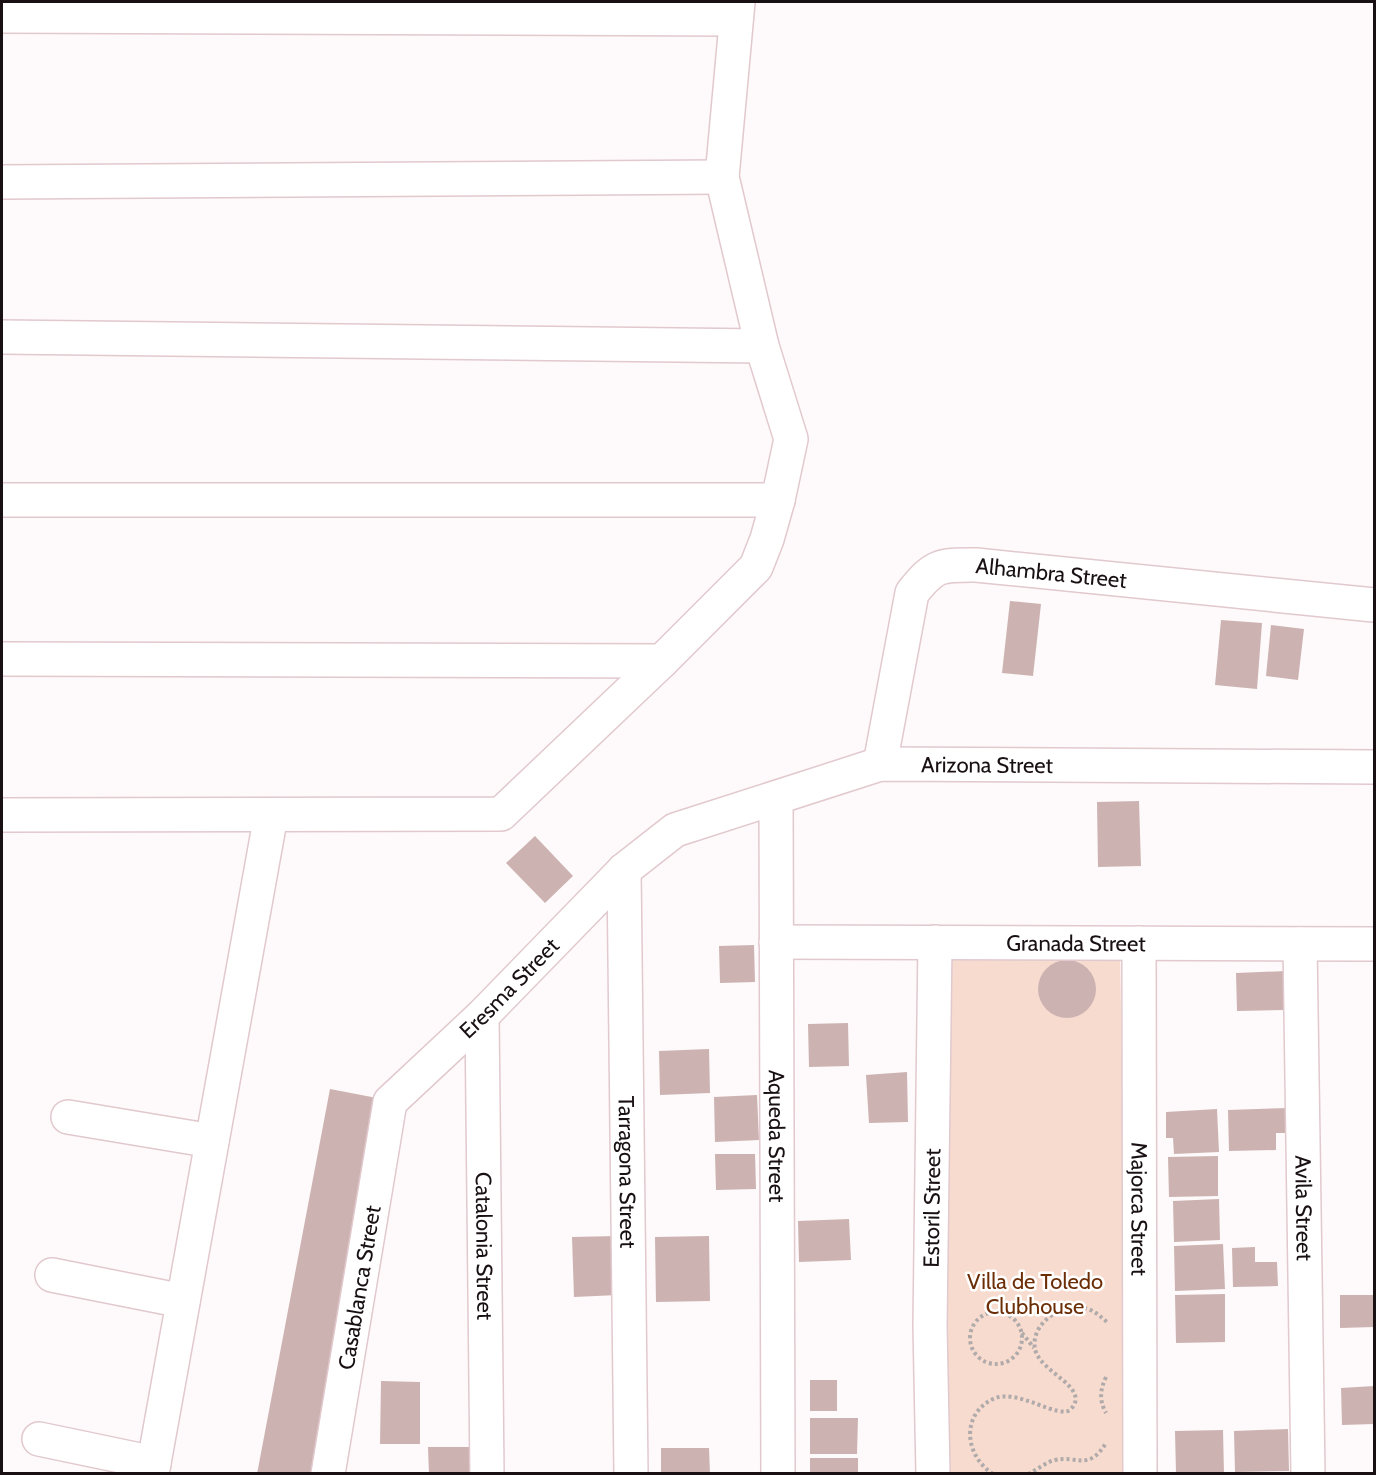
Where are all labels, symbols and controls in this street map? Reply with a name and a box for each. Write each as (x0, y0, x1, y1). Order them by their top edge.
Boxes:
street label: Alhambra Street (975, 552, 1129, 594)
street label: Arizona Street (921, 751, 1054, 779)
street label: Granada Street (1006, 929, 1146, 957)
street label: Eresma Street (454, 932, 565, 1044)
street label: Aqueda Street (763, 1070, 791, 1203)
street label: Tarragona Street (613, 1095, 642, 1249)
street label: Majorca Street (1126, 1142, 1153, 1277)
street label: Estoril Street (917, 1148, 946, 1268)
street label: Avila Street (1290, 1155, 1318, 1262)
street label: Catalonia Street (470, 1172, 499, 1321)
street label: Casablanca Street (332, 1203, 386, 1372)
park label: Villa de Toledo Clubhouse (967, 1268, 1103, 1320)

